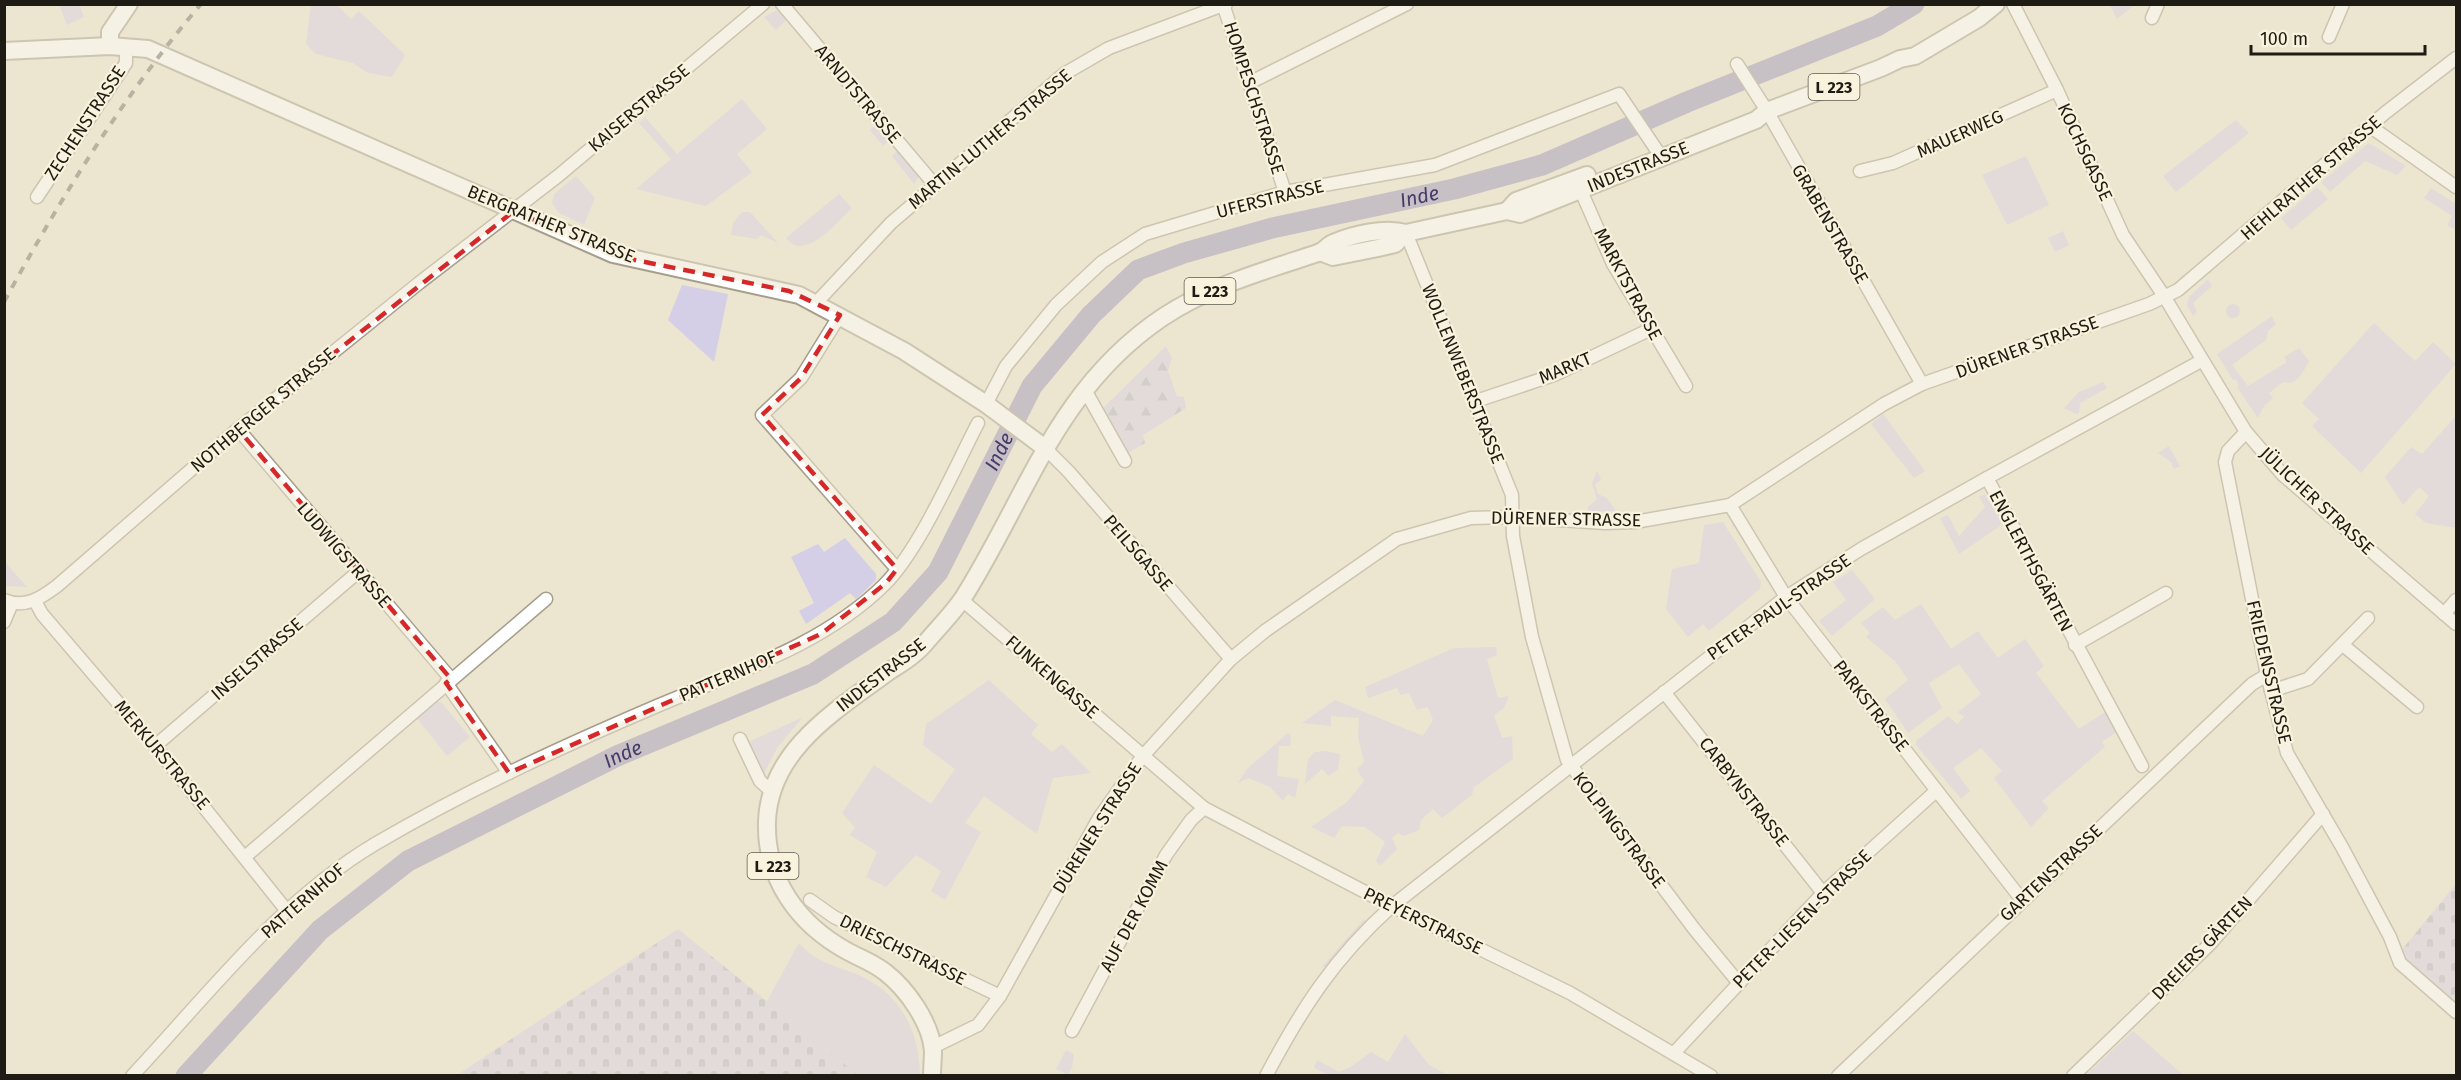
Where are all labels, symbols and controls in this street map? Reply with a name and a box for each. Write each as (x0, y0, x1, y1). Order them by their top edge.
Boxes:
scale bar (2251, 18, 2425, 56)
street label: HOMPESCHSTRASSE (1219, 19, 1289, 177)
text: 100 m (2260, 28, 2308, 50)
street label: ARNDTSTRASSE (810, 40, 906, 148)
street label: KAISERSTRASSE (584, 59, 694, 157)
street label: ZECHENSTRASSE (40, 62, 130, 184)
street label: MARTIN-LUTHER-STRASSE (904, 64, 1076, 214)
road number: L 223 (1808, 74, 1860, 100)
street label: KOCHSGASSE (2053, 99, 2117, 205)
street label: MAUERWEG (1913, 105, 2007, 163)
street label: HEHLRATHER STRASSE (2236, 111, 2386, 245)
street label: INDESTRASSE (1584, 137, 1692, 197)
street label: GRABENSTRASSE (1787, 160, 1873, 288)
street label: UFERSTRASSE (1214, 175, 1326, 223)
street label: BERGRATHER STRASSE (464, 180, 638, 268)
water label: Inde (1397, 181, 1441, 212)
street label: MARKTSTRASSE (1589, 224, 1667, 344)
road number: L 223 (1184, 278, 1236, 304)
street label: WOLLENWEBERSTRASSE (1417, 281, 1509, 467)
street label: DÜRENER STRASSE (1952, 311, 2102, 383)
street label: NOTHBERGER STRASSE (186, 343, 340, 477)
street label: MARKT (1535, 347, 1595, 389)
water label: Inde (979, 428, 1019, 475)
street label: JÜLICHER STRASSE (2255, 442, 2379, 560)
street label: ENGLERTHSGÄRTEN (1984, 486, 2078, 636)
street label: LUDWIGSTRASSE (292, 498, 396, 612)
street label: DÜRENER STRASSE (1491, 507, 1641, 531)
street label: PEILSGASSE (1099, 510, 1177, 596)
street label: PETER-PAUL-STRASSE (1703, 549, 1855, 665)
street label: FRIEDENSSTRASSE (2242, 598, 2296, 746)
street label: INSELSTRASSE (206, 613, 308, 705)
street label: FUNKENGASSE (1001, 631, 1103, 723)
street label: INDESTRASSE (832, 633, 930, 717)
street label: PATTERNHOF (676, 646, 780, 706)
street label: PARKSTRASSE (1828, 656, 1914, 756)
street label: MERKURSTRASSE (110, 696, 214, 814)
street label: CARBYNSTRASSE (1694, 733, 1794, 851)
water label: Inde (599, 735, 646, 773)
street label: DÜRENER STRASSE (1048, 758, 1146, 898)
street label: KOLPINGSTRASSE (1568, 767, 1670, 893)
street label: GARTENSTRASSE (1995, 820, 2107, 926)
street label: PETER-LIESEN-STRASSE (1728, 845, 1876, 993)
road number: L 223 (748, 853, 798, 879)
street label: AUF DER KOMM (1095, 856, 1173, 976)
street label: PATTERNHOF (257, 859, 349, 943)
street label: PREYERSTRASSE (1360, 883, 1486, 959)
street label: DREIERS GÄRTEN (2147, 892, 2257, 1004)
street label: DRIESCHSTRASSE (836, 910, 970, 990)

